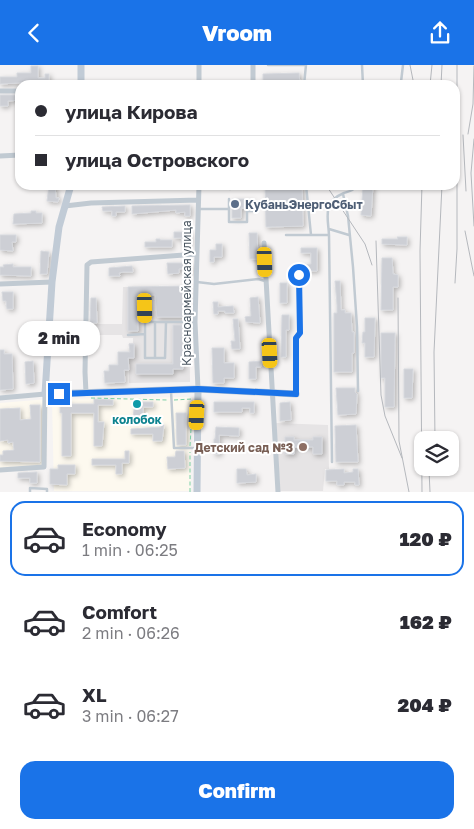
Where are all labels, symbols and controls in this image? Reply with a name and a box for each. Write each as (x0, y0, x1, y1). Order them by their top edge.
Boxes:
icon: back (20, 19, 48, 47)
text: Vroom (202, 19, 272, 46)
icon: share (426, 19, 454, 47)
text: улица Кирова (65, 100, 197, 123)
text: улица Островского (65, 148, 249, 171)
place label: КубаньЭнергоСбыт (245, 197, 363, 212)
marker: КубаньЭнергоСбыт (229, 198, 241, 210)
street label: Красноармейская улица (179, 220, 194, 366)
car (256, 247, 273, 277)
route start (288, 264, 310, 286)
car (137, 293, 152, 323)
callout: 2 min (18, 321, 100, 357)
text: 2 min (38, 328, 80, 348)
car (261, 338, 278, 368)
route end (48, 383, 70, 405)
marker: колобок (131, 398, 143, 410)
car (188, 400, 205, 430)
place label: колобок (112, 412, 162, 427)
map controls (414, 431, 459, 476)
button: layers (414, 431, 459, 476)
place label: Детский сад №3 (194, 440, 293, 455)
marker: Детский сад №3 (297, 441, 309, 453)
icon: car (22, 516, 67, 561)
text: Economy (82, 517, 167, 540)
text: 120 ₽ (400, 527, 452, 550)
text: 1 min · 06:25 (82, 540, 178, 560)
icon: car (22, 599, 67, 644)
text: Comfort (82, 600, 157, 623)
text: 162 ₽ (400, 610, 452, 633)
text: 2 min · 06:26 (82, 623, 180, 643)
icon: car (22, 682, 67, 727)
text: XL (82, 683, 107, 706)
text: 204 ₽ (397, 693, 452, 716)
text: 3 min · 06:27 (82, 706, 179, 726)
button: Confirm (20, 761, 454, 819)

